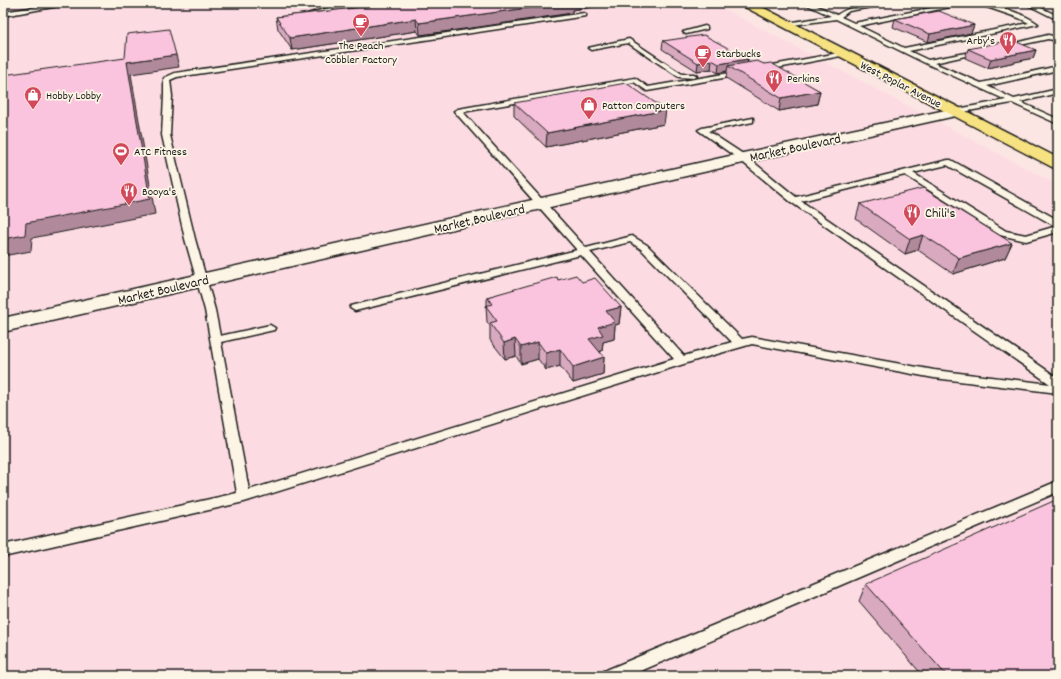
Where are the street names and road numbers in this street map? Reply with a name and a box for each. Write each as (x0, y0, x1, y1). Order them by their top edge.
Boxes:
street label: West Poplar Avenue (857, 58, 944, 113)
street label: Market Boulevard (748, 130, 843, 168)
street label: Market Boulevard (432, 200, 527, 240)
street label: Market Boulevard (116, 271, 211, 311)

